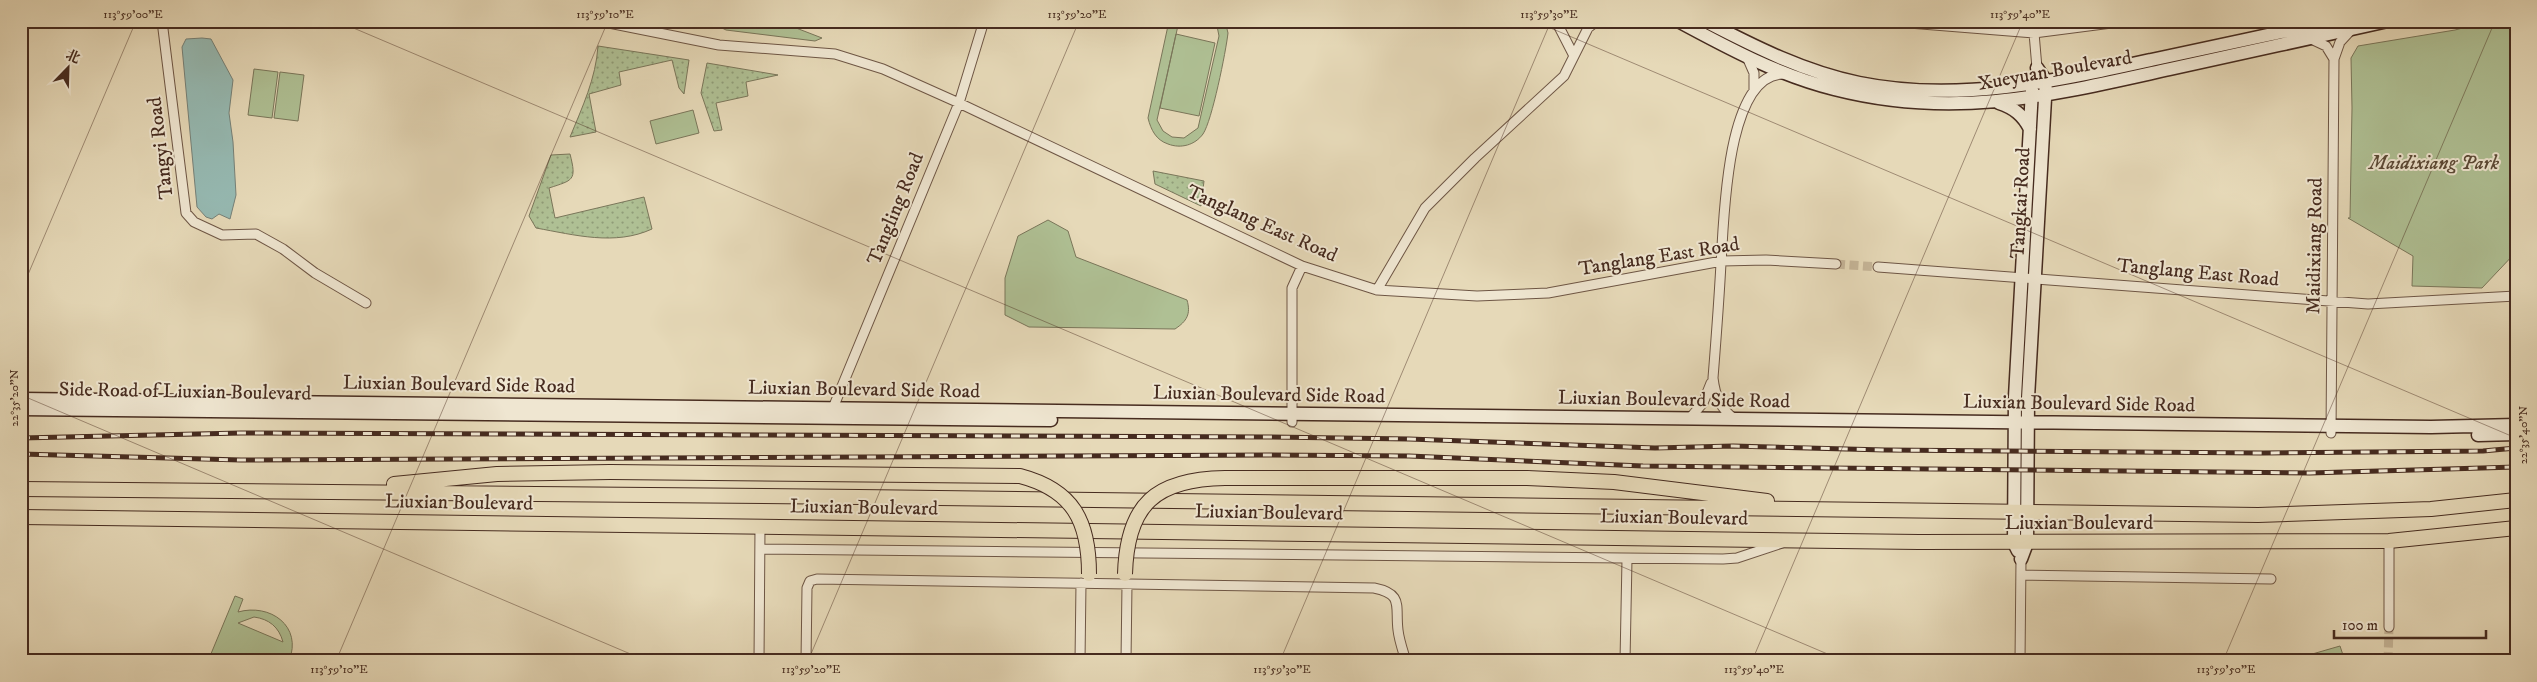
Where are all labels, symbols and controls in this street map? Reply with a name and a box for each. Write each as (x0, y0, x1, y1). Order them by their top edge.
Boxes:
text: 113°59'00"E (103, 7, 163, 22)
text: 113°59'10"E (576, 7, 634, 22)
text: 113°59'20"E (1048, 7, 1107, 22)
text: 113°59'30"E (1520, 7, 1578, 22)
text: 113°59'40"E (1990, 7, 2050, 22)
north arrow (42, 42, 92, 92)
street label: Xueyuan Boulevard (1976, 45, 2134, 97)
text: 北 (63, 46, 83, 68)
street label: Tangyi Road (142, 96, 180, 200)
street label: Tangkai Road (2006, 147, 2036, 259)
street label: Tangling Road (862, 149, 930, 269)
park label: Maidixiang Park (2367, 151, 2500, 176)
street label: Maidixiang Road (2301, 178, 2329, 314)
street label: Tanglang East Road (1183, 180, 1341, 268)
street label: Tanglang East Road (1577, 232, 1741, 282)
street label: Tanglang East Road (2116, 253, 2280, 293)
text: 22°35'20"N (7, 369, 22, 427)
street label: Liuxian Boulevard Side Road (343, 370, 575, 400)
street label: Liuxian Boulevard Side Road (748, 375, 980, 405)
street label: Side Road of Liuxian Boulevard (59, 377, 311, 407)
street label: Liuxian Boulevard Side Road (1153, 380, 1385, 410)
street label: Liuxian Boulevard Side Road (1558, 385, 1790, 415)
street label: Liuxian Boulevard Side Road (1963, 389, 2195, 419)
text: 22°35'40"N (2516, 406, 2531, 464)
street label: Liuxian Boulevard (385, 489, 533, 517)
street label: Liuxian Boulevard (790, 494, 938, 522)
street label: Liuxian Boulevard (1195, 499, 1343, 527)
street label: Liuxian Boulevard (1600, 504, 1748, 532)
street label: Liuxian Boulevard (2005, 511, 2153, 536)
scale bar (2334, 607, 2487, 639)
text: 100 m (2342, 616, 2378, 635)
text: 113°59'10"E (310, 662, 368, 677)
text: 113°59'20"E (782, 662, 841, 677)
text: 113°59'30"E (1253, 662, 1311, 677)
text: 113°59'40"E (1724, 662, 1784, 677)
text: 113°59'50"E (2196, 662, 2256, 677)

